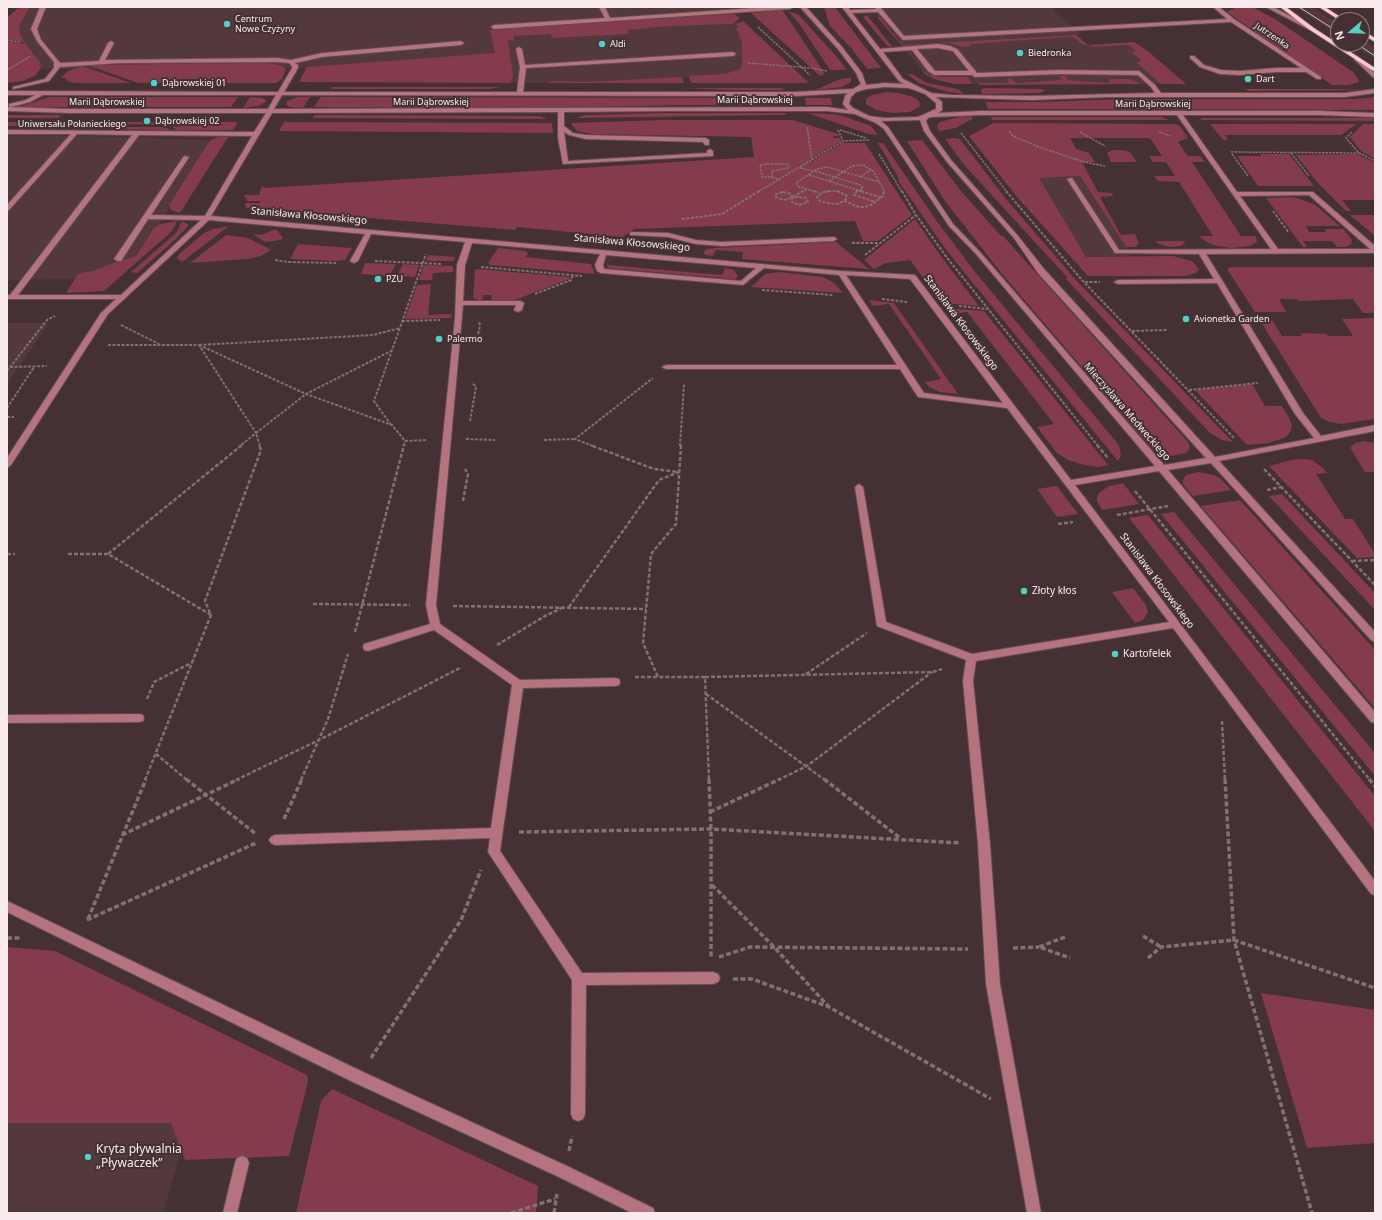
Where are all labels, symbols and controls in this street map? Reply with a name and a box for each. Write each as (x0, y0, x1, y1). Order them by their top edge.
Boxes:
north arrow (1330, 12, 1370, 52)
place label: Centrum Nowe Czyżyny (235, 14, 295, 35)
marker: Centrum Nowe Czyżyny (222, 19, 232, 29)
street label: Jutrzenka (1253, 20, 1291, 52)
text: N (1331, 29, 1348, 42)
marker: Aldi (597, 39, 607, 49)
place label: Aldi (610, 39, 626, 49)
marker: Biedronka (1015, 48, 1025, 58)
place label: Biedronka (1028, 48, 1071, 58)
marker: Dart (1243, 74, 1253, 84)
place label: Dart (1256, 74, 1275, 84)
marker: Dąbrowskiej 01 (149, 78, 159, 88)
place label: Dąbrowskiej 01 (162, 78, 227, 88)
street label: Marii Dąbrowskiej (717, 95, 793, 105)
street label: Marii Dąbrowskiej (69, 97, 145, 107)
street label: Marii Dąbrowskiej (393, 97, 469, 107)
street label: Marii Dąbrowskiej (1115, 99, 1191, 109)
marker: Dąbrowskiej 02 (142, 116, 152, 126)
place label: Dąbrowskiej 02 (155, 116, 220, 126)
street label: Uniwersału Połanieckiego (18, 119, 126, 129)
street label: Stanisława Kłosowskiego (251, 205, 367, 227)
street label: Stanisława Kłosowskiego (574, 232, 690, 254)
street label: Stanisława Kłosowskiego (921, 273, 1001, 373)
marker: PZU (373, 274, 383, 284)
place label: PZU (386, 274, 403, 284)
marker: Avionetka Garden (1181, 314, 1191, 324)
place label: Avionetka Garden (1194, 314, 1269, 324)
marker: Palermo (434, 334, 444, 344)
place label: Palermo (447, 334, 482, 344)
street label: Mieczysława Medweckiego (1081, 361, 1173, 463)
street label: Stanisława Kłosowskiego (1117, 531, 1197, 631)
place label: Złoty kłos (1032, 585, 1076, 597)
marker: Złoty kłos (1019, 586, 1029, 596)
place label: Kartofelek (1123, 648, 1171, 660)
marker: Kartofelek (1110, 649, 1120, 659)
place label: Kryta pływalnia „Pływaczek” (96, 1143, 182, 1171)
marker: Kryta pływalnia „Pływaczek” (83, 1152, 93, 1162)

